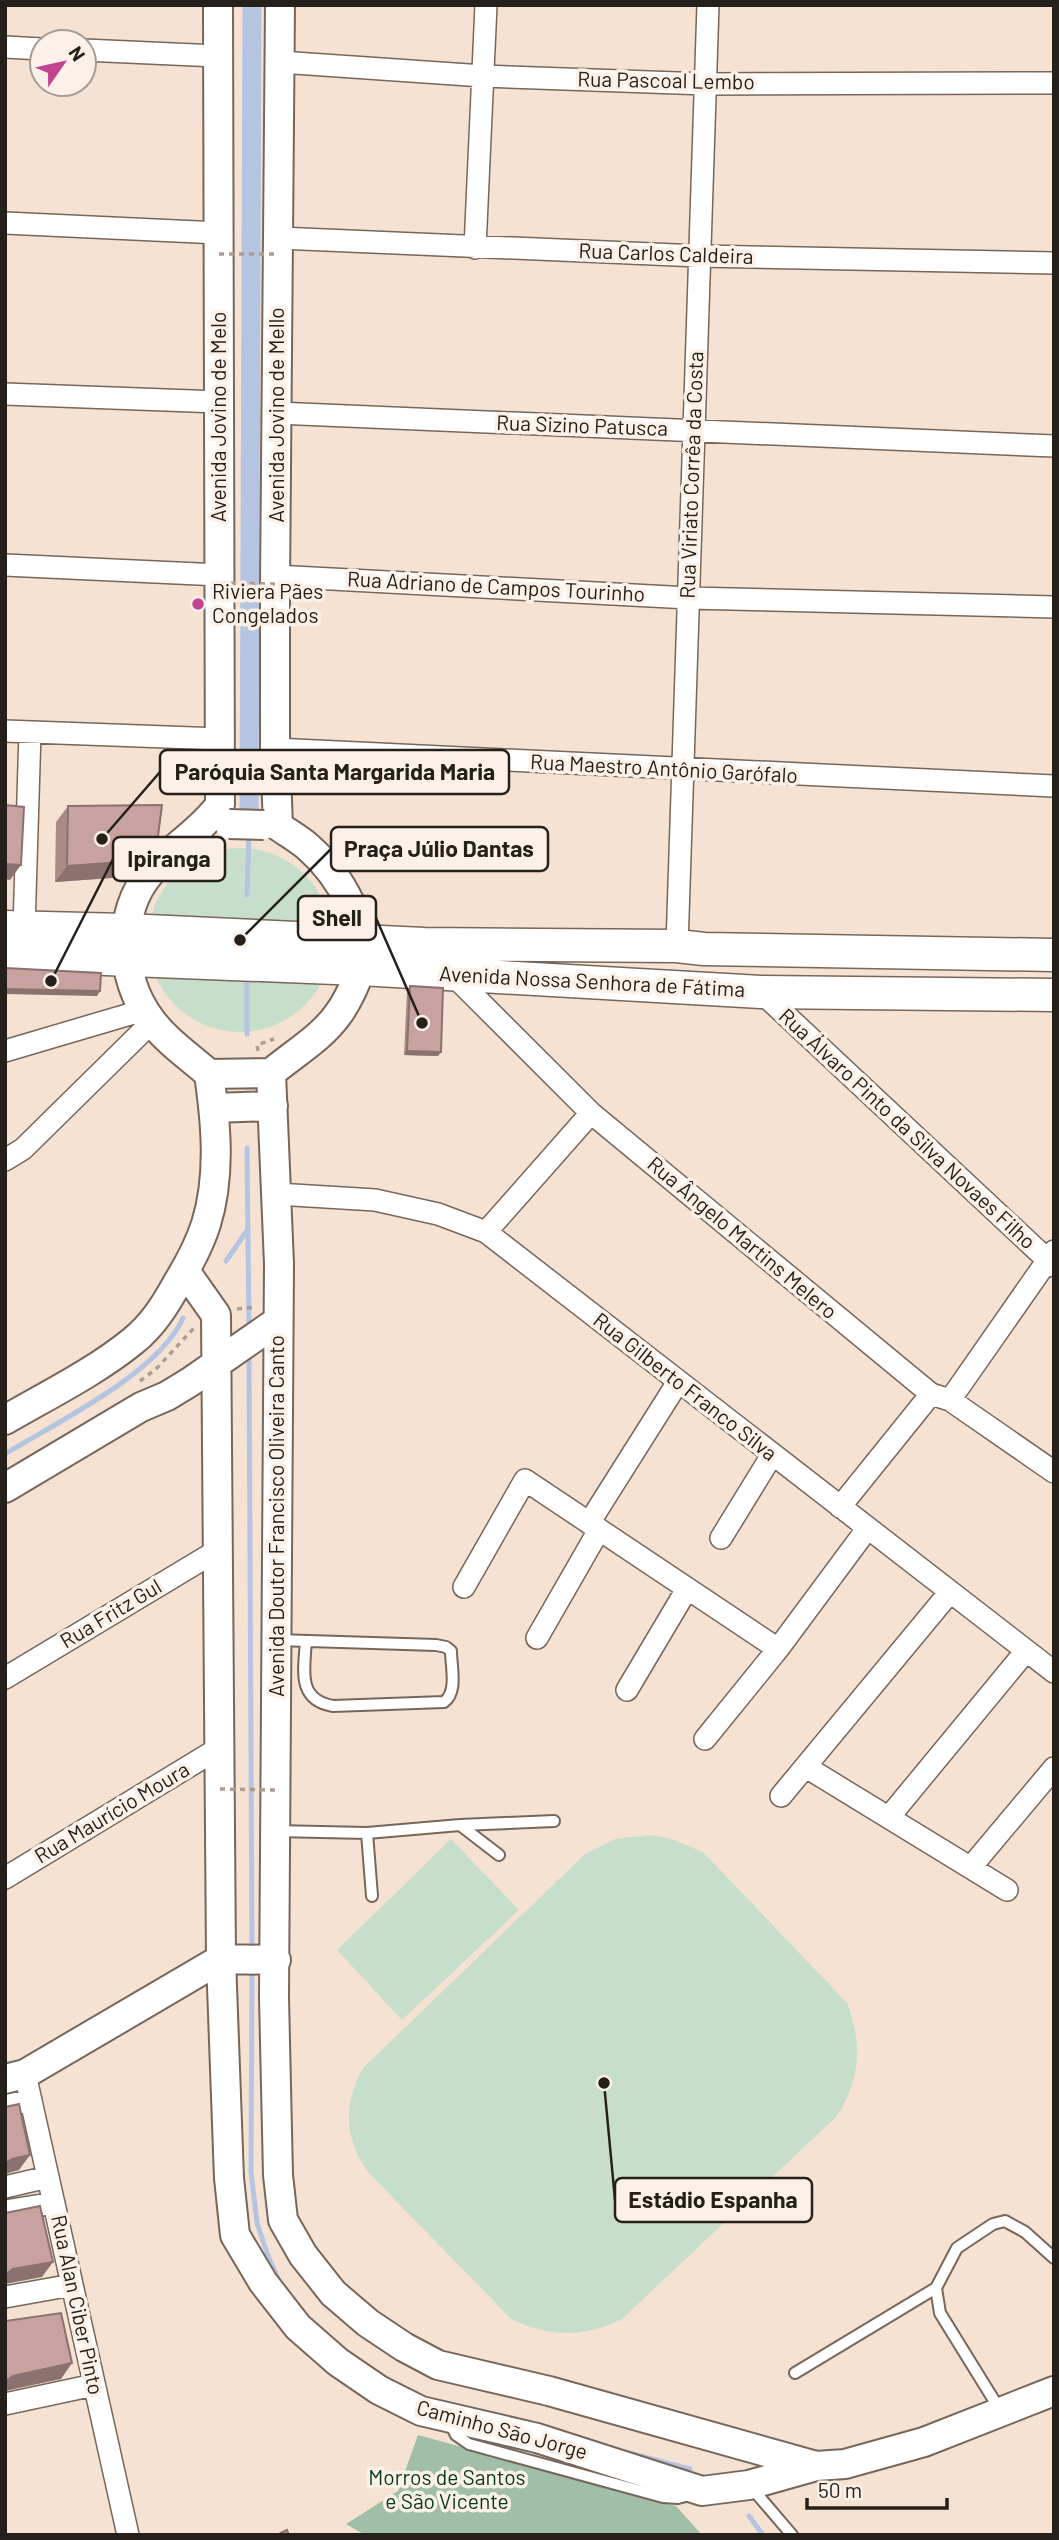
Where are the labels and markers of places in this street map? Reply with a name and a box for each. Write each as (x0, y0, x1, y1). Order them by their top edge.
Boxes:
place label: Riviera Pães Congelados (212, 578, 323, 627)
marker: Riviera Pães Congelados (190, 596, 206, 612)
callout: Paróquia Santa Margarida Maria (160, 750, 509, 794)
callout: Praça Júlio Dantas (331, 827, 548, 871)
callout: Ipiranga (113, 837, 225, 881)
callout: Shell (298, 896, 376, 940)
callout: Estádio Espanha (615, 2178, 812, 2222)

